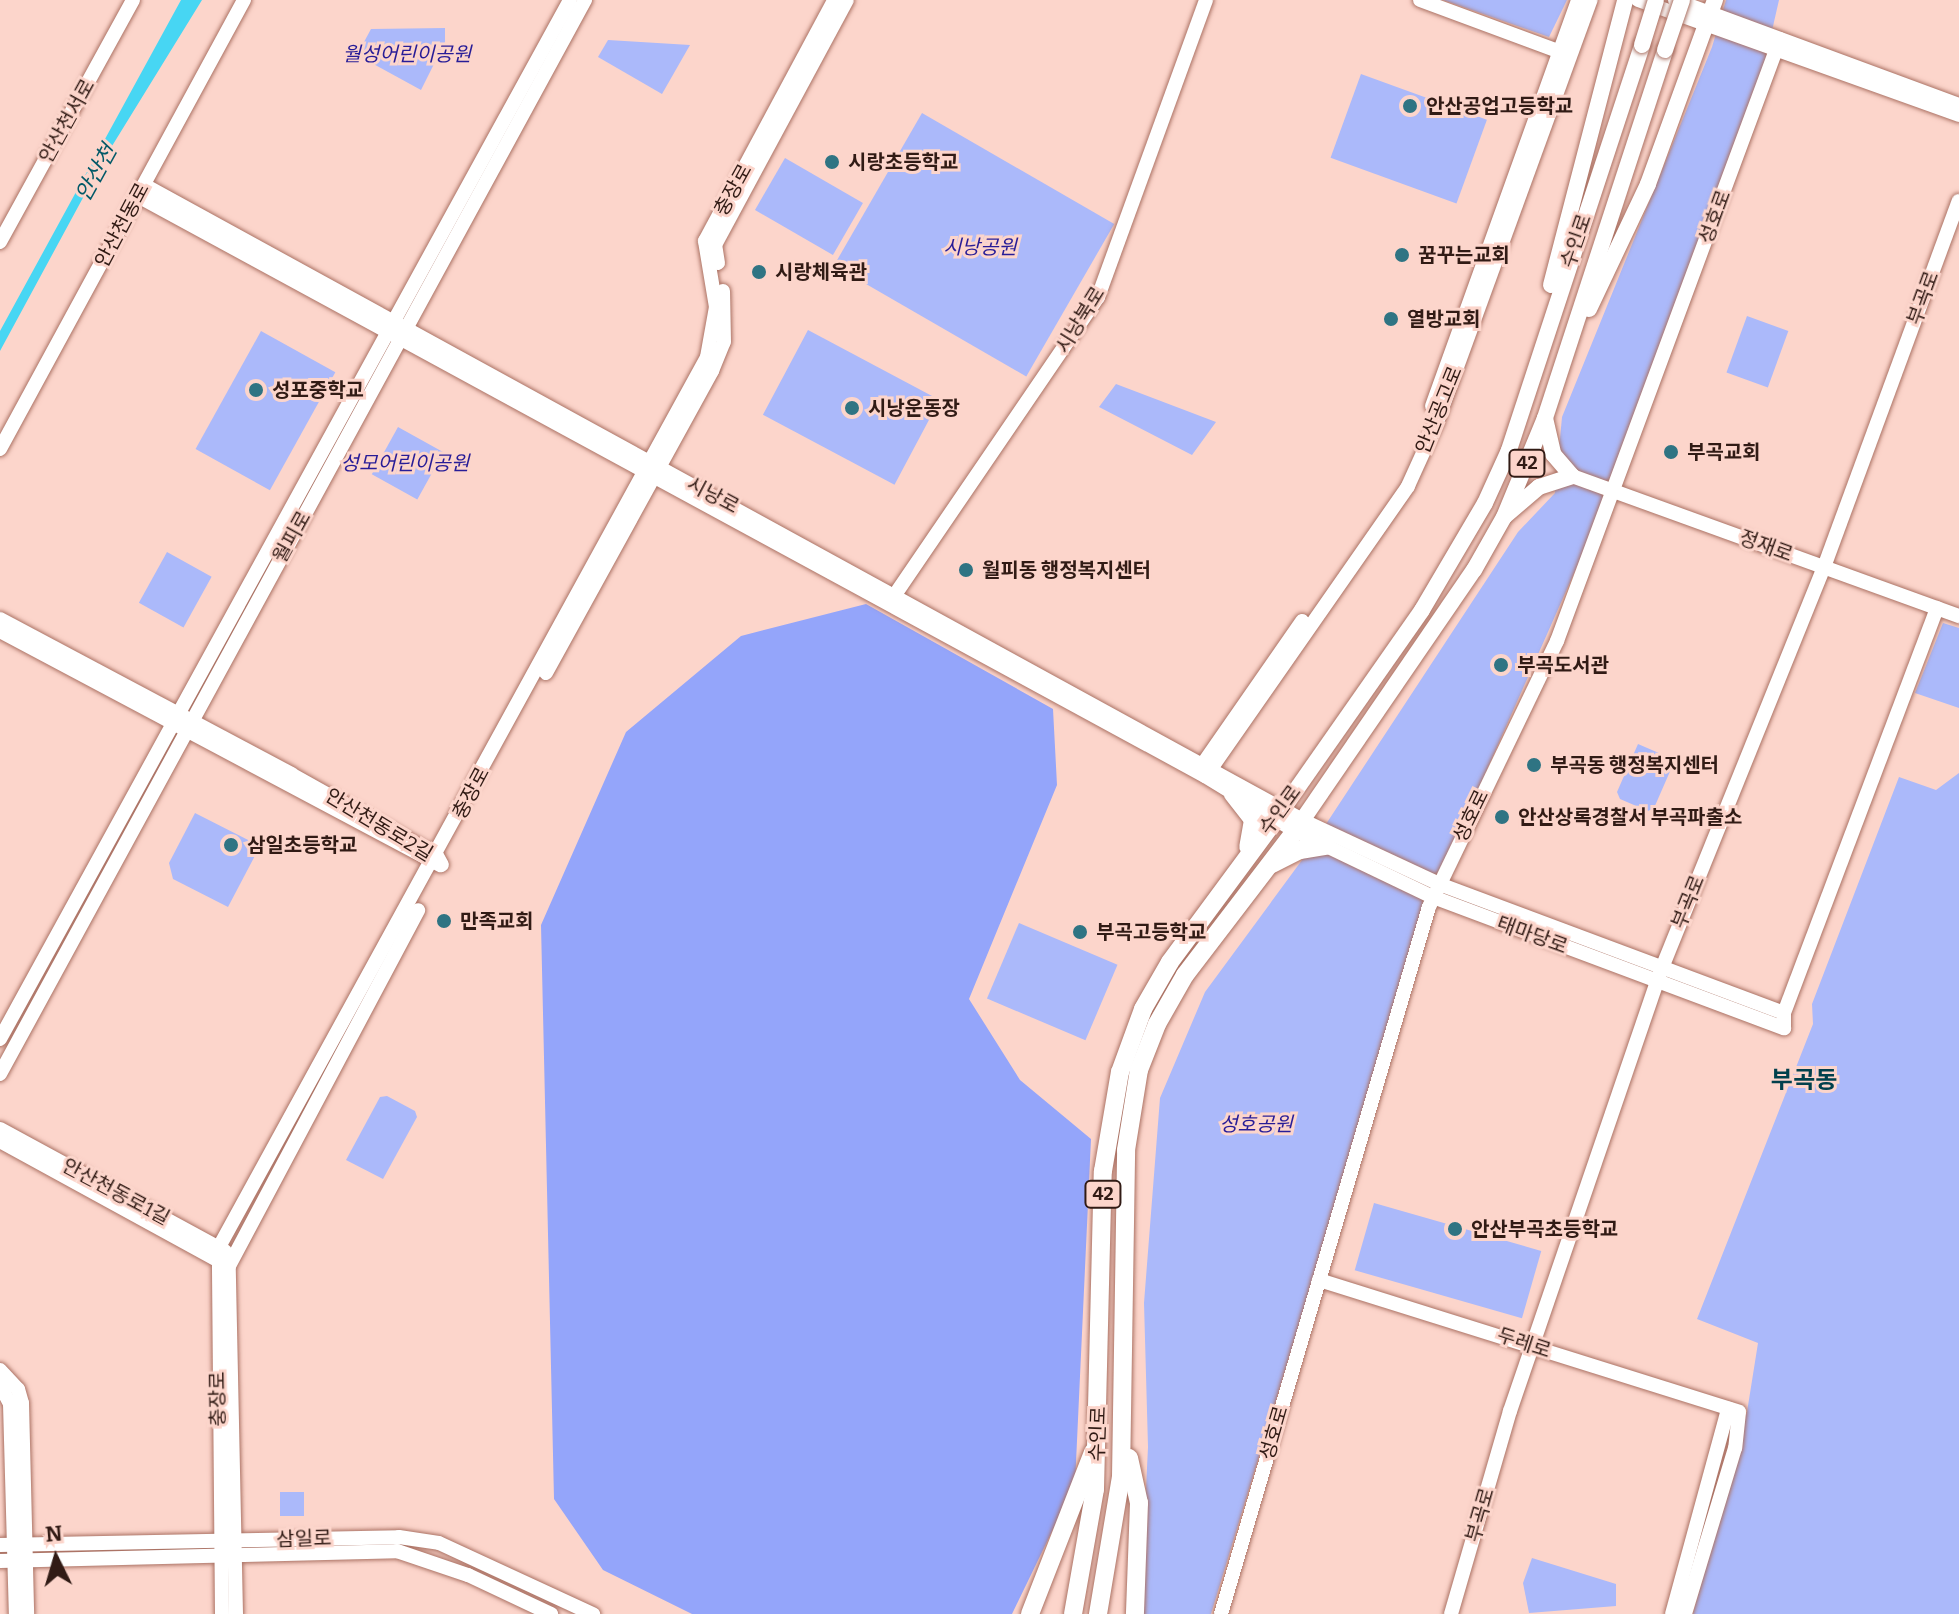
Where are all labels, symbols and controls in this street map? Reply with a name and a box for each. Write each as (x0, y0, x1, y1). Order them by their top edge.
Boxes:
park label: 월성어린이공원 (343, 42, 471, 66)
street label: 안산천서로 (34, 75, 100, 167)
place label: 안산공업고등학교 (1426, 94, 1573, 118)
marker: 안산공업고등학교 (1401, 97, 1419, 115)
water label: 안산천 (70, 140, 122, 206)
place label: 시랑초등학교 (848, 150, 958, 174)
marker: 시랑초등학교 (823, 153, 841, 171)
street label: 충장로 (709, 160, 757, 220)
street label: 안산천동로 (90, 179, 154, 271)
street label: 성호로 (1694, 187, 1736, 247)
street label: 수인로 (1556, 211, 1596, 271)
park label: 시낭공원 (943, 235, 1017, 259)
place label: 꿈꾸는교회 (1418, 243, 1510, 267)
marker: 꿈꾸는교회 (1393, 246, 1411, 264)
place label: 시랑체육관 (775, 260, 867, 284)
marker: 시랑체육관 (750, 263, 768, 281)
street label: 부곡로 (1902, 268, 1944, 328)
street label: 시낭북로 (1050, 282, 1110, 358)
place label: 열방교회 (1407, 307, 1481, 331)
marker: 열방교회 (1382, 310, 1400, 328)
street label: 안산공고로 (1411, 363, 1467, 457)
place label: 성포중학교 (272, 378, 364, 402)
marker: 성포중학교 (247, 381, 265, 399)
place label: 시낭운동장 (868, 396, 960, 420)
marker: 시낭운동장 (843, 399, 861, 417)
place label: 부곡교회 (1687, 440, 1761, 464)
marker: 부곡교회 (1662, 443, 1680, 461)
road number: 42 (1507, 449, 1547, 477)
park label: 성모어린이공원 (341, 451, 469, 475)
street label: 시낭로 (683, 471, 743, 519)
street label: 월피로 (268, 507, 316, 567)
street label: 정재로 (1736, 525, 1796, 567)
place label: 월피동 행정복지센터 (982, 558, 1151, 582)
marker: 월피동 행정복지센터 (957, 561, 975, 579)
place label: 부곡도서관 (1517, 653, 1609, 677)
marker: 부곡도서관 (1492, 656, 1510, 674)
place label: 부곡동 행정복지센터 (1550, 753, 1719, 777)
marker: 부곡동 행정복지센터 (1525, 756, 1543, 774)
street label: 충장로 (447, 763, 495, 823)
street label: 수인로 (1254, 781, 1306, 839)
street label: 안산천동로2길 (321, 783, 437, 867)
street label: 성호로 (1448, 786, 1494, 846)
place label: 안산상록경찰서 부곡파출소 (1518, 805, 1742, 829)
marker: 안산상록경찰서 부곡파출소 (1493, 808, 1511, 826)
place label: 삼일초등학교 (247, 833, 357, 857)
marker: 삼일초등학교 (222, 836, 240, 854)
street label: 부곡로 (1667, 872, 1709, 932)
place label: 만족교회 (460, 909, 534, 933)
street label: 태마당로 (1493, 911, 1571, 959)
marker: 만족교회 (435, 912, 453, 930)
place label: 부곡고등학교 (1096, 920, 1206, 944)
marker: 부곡고등학교 (1071, 923, 1089, 941)
district label: 부곡동 (1771, 1067, 1837, 1095)
park label: 성호공원 (1219, 1112, 1293, 1136)
street label: 안산천동로1길 (58, 1154, 174, 1230)
road number: 42 (1083, 1180, 1123, 1208)
place label: 안산부곡초등학교 (1471, 1217, 1618, 1241)
marker: 안산부곡초등학교 (1446, 1220, 1464, 1238)
street label: 두레로 (1494, 1323, 1554, 1363)
street label: 충장로 (206, 1371, 230, 1427)
street label: 성호로 (1255, 1403, 1293, 1463)
street label: 수인로 (1085, 1406, 1111, 1462)
street label: 부곡로 (1461, 1485, 1499, 1545)
north arrow (16, 1518, 96, 1598)
text: N (44, 1519, 63, 1548)
street label: 삼일로 (276, 1526, 332, 1552)

